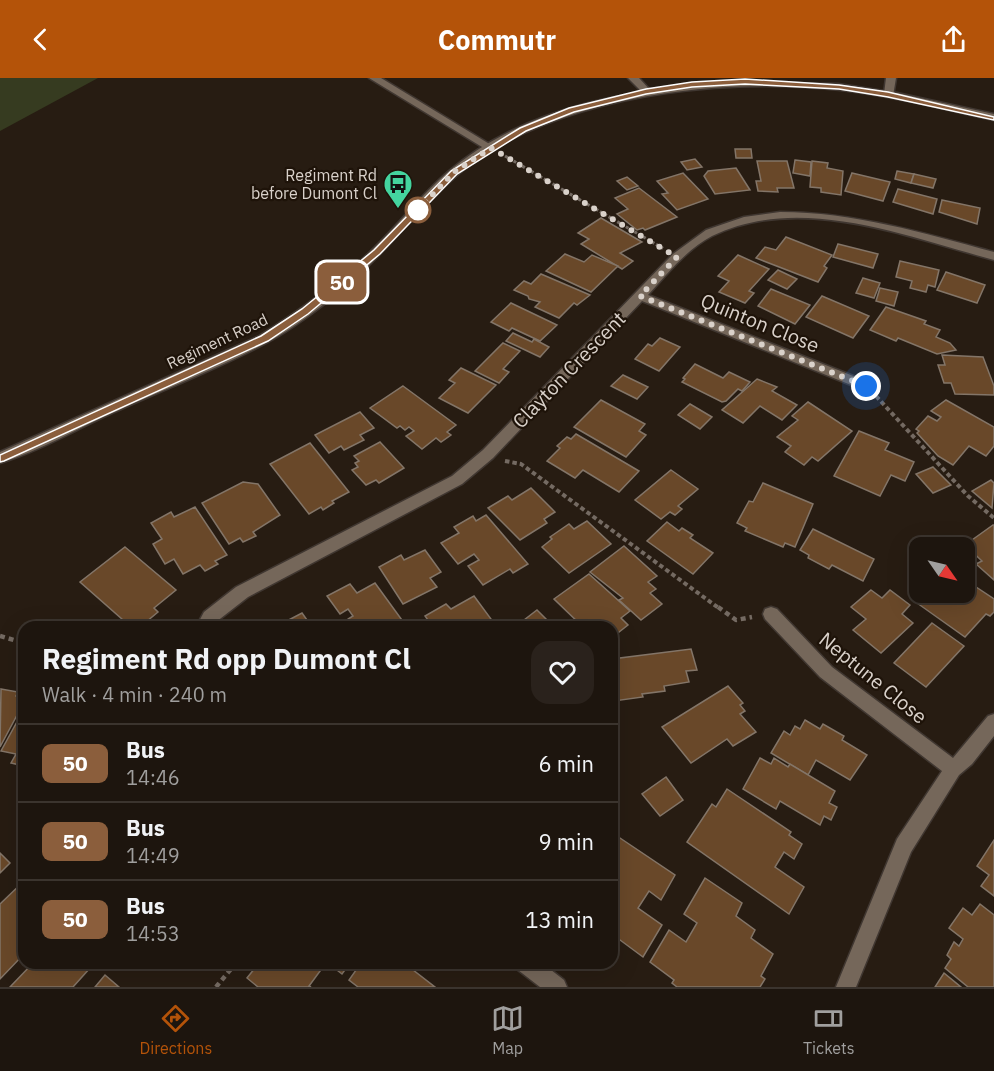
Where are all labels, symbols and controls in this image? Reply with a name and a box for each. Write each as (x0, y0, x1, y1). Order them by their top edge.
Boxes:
text: Commutr (438, 22, 556, 57)
icon: back (24, 23, 57, 56)
icon: share (937, 23, 970, 56)
place label: Regiment Rd before Dumont Cl (251, 165, 377, 203)
bus stop icon: Regiment Rd before Dumont Cl (382, 168, 414, 210)
unlabelled marker (405, 197, 431, 223)
line badge: 50 (315, 262, 369, 302)
text: 50 (329, 268, 355, 296)
street label: Quinton Close (697, 286, 824, 359)
street label: Clayton Crescent (506, 305, 631, 434)
street label: Regiment Road (163, 309, 271, 373)
your location (851, 371, 881, 401)
north arrow (909, 537, 975, 603)
map controls (909, 537, 975, 603)
street label: Neptune Close (814, 626, 933, 730)
text: Regiment Rd opp Dumont Cl (42, 640, 411, 677)
button: heart (531, 641, 594, 704)
text: Walk · 4 min · 240 m (42, 681, 227, 708)
text: Bus (126, 735, 165, 764)
text: 50 (62, 749, 88, 777)
text: 6 min (538, 749, 594, 778)
text: 14:46 (126, 764, 180, 791)
text: Bus (126, 813, 165, 842)
text: 50 (62, 827, 88, 855)
text: 9 min (538, 827, 594, 856)
text: 14:49 (126, 842, 180, 869)
text: Bus (126, 891, 165, 920)
text: 50 (62, 905, 88, 933)
text: 13 min (525, 905, 594, 934)
text: 14:53 (126, 920, 180, 947)
tab: Directions (139, 1002, 212, 1058)
tab: Map (491, 1002, 524, 1058)
tab: Tickets (803, 1002, 855, 1058)

